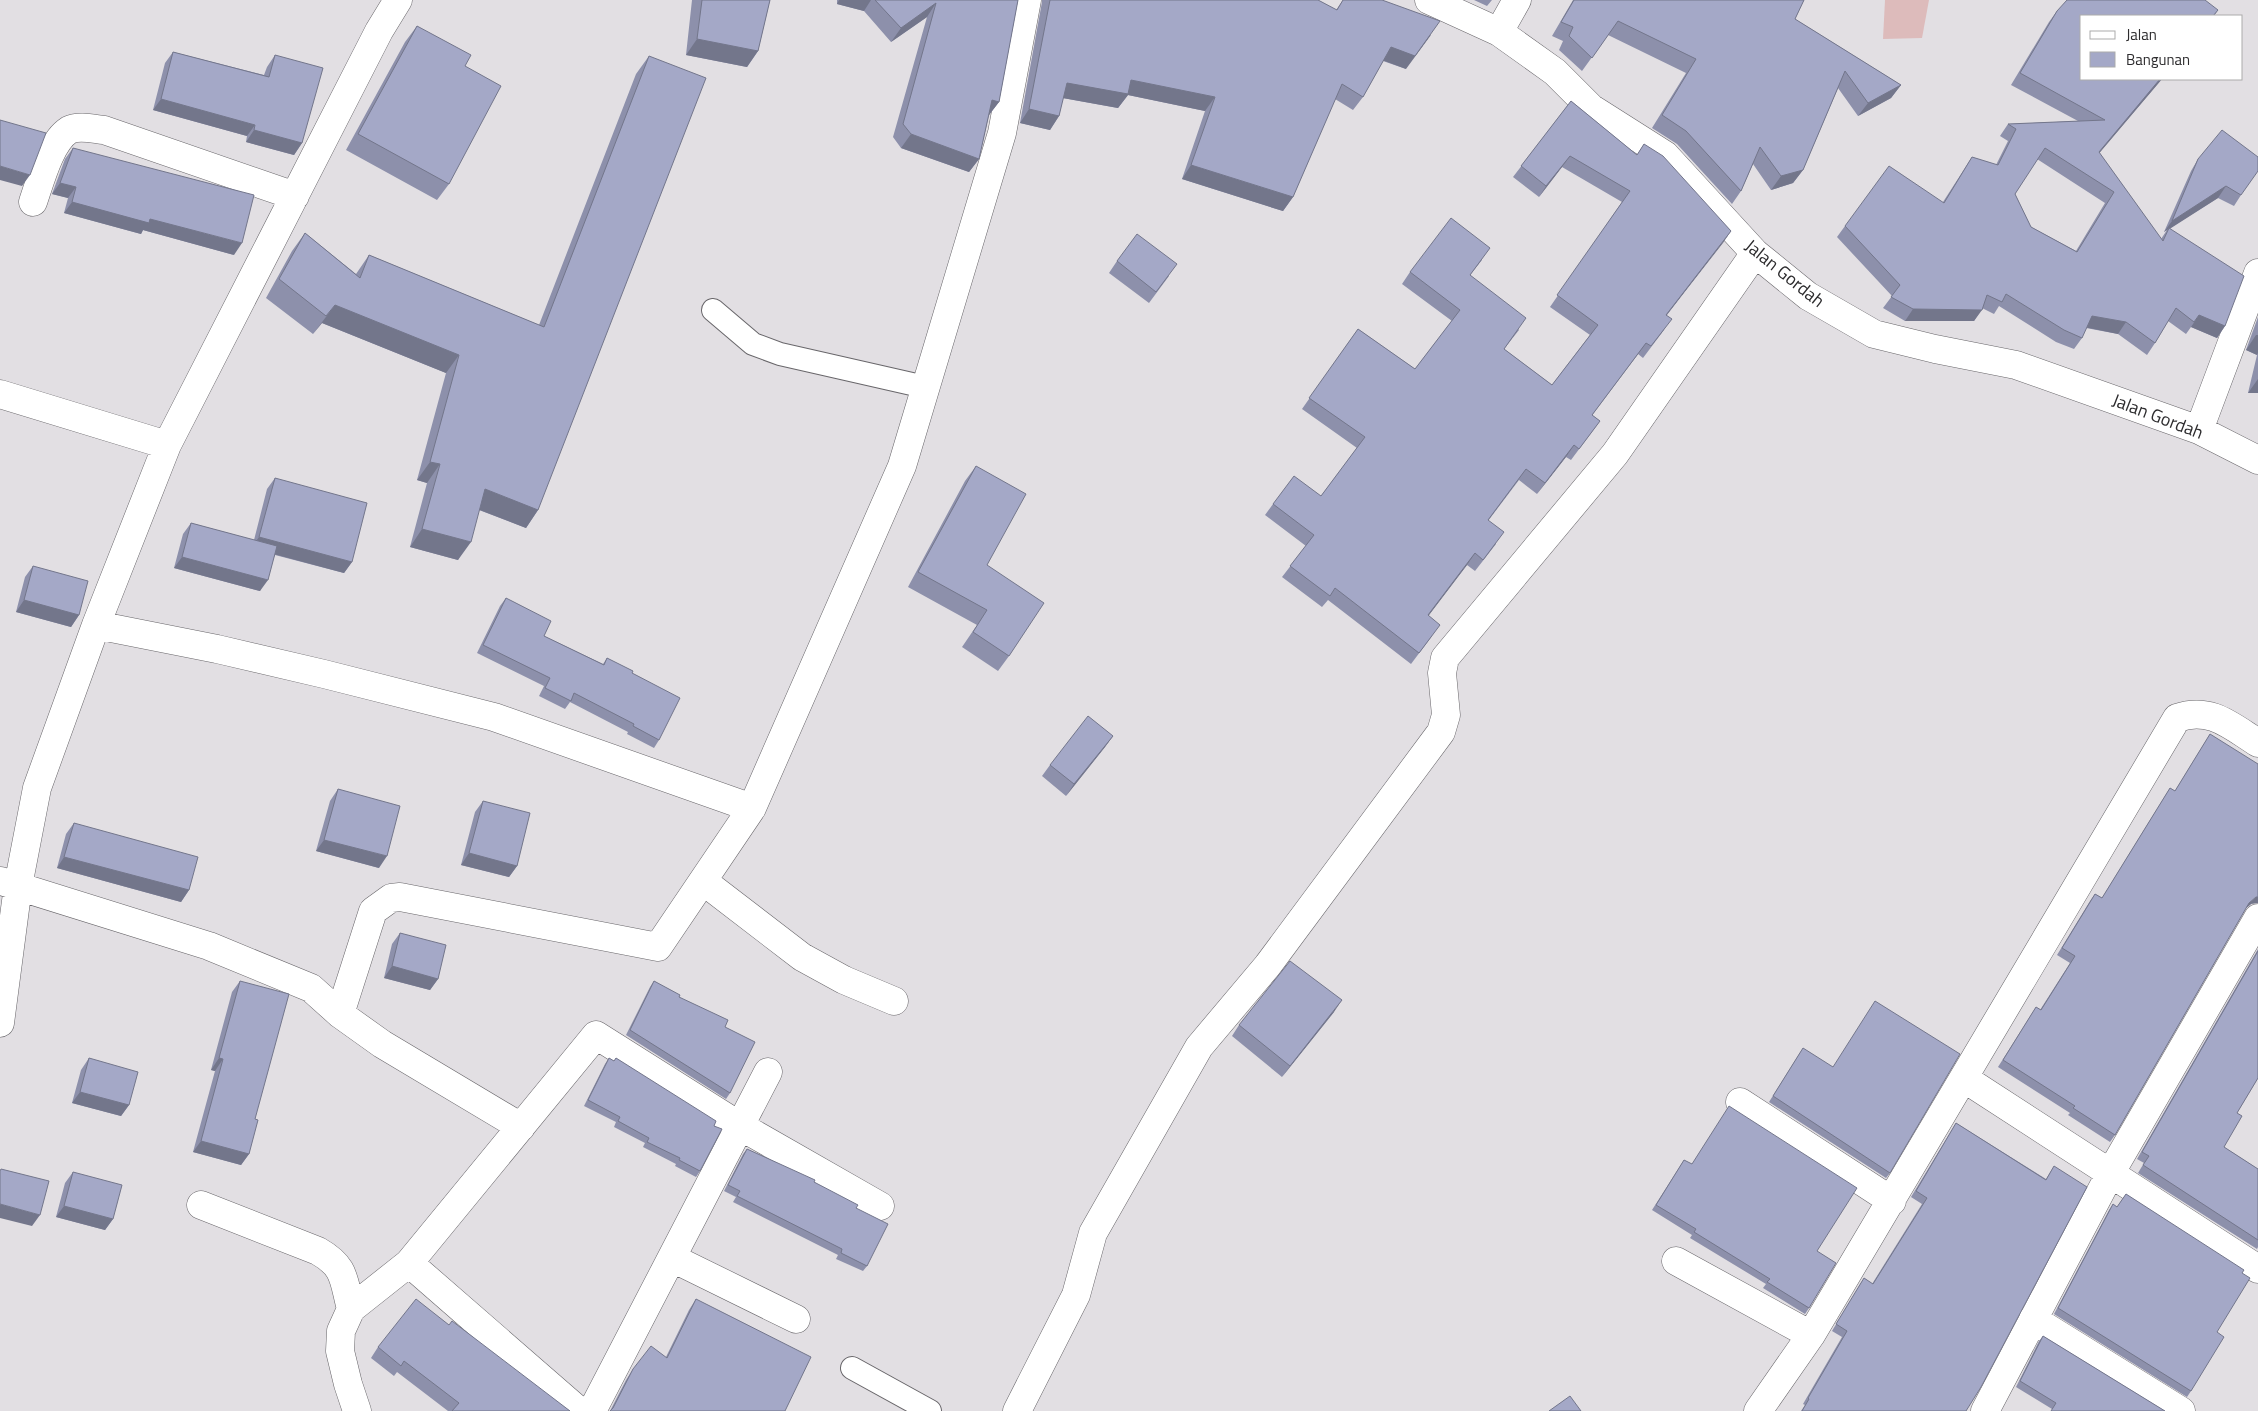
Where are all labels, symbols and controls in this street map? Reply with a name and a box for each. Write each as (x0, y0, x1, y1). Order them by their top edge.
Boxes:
legend (2080, 15, 2243, 80)
text: Jalan (2126, 23, 2157, 46)
text: Bangunan (2126, 48, 2190, 71)
street label: Jalan Gordah (1739, 232, 1831, 314)
street label: Jalan Gordah (2108, 386, 2208, 446)

